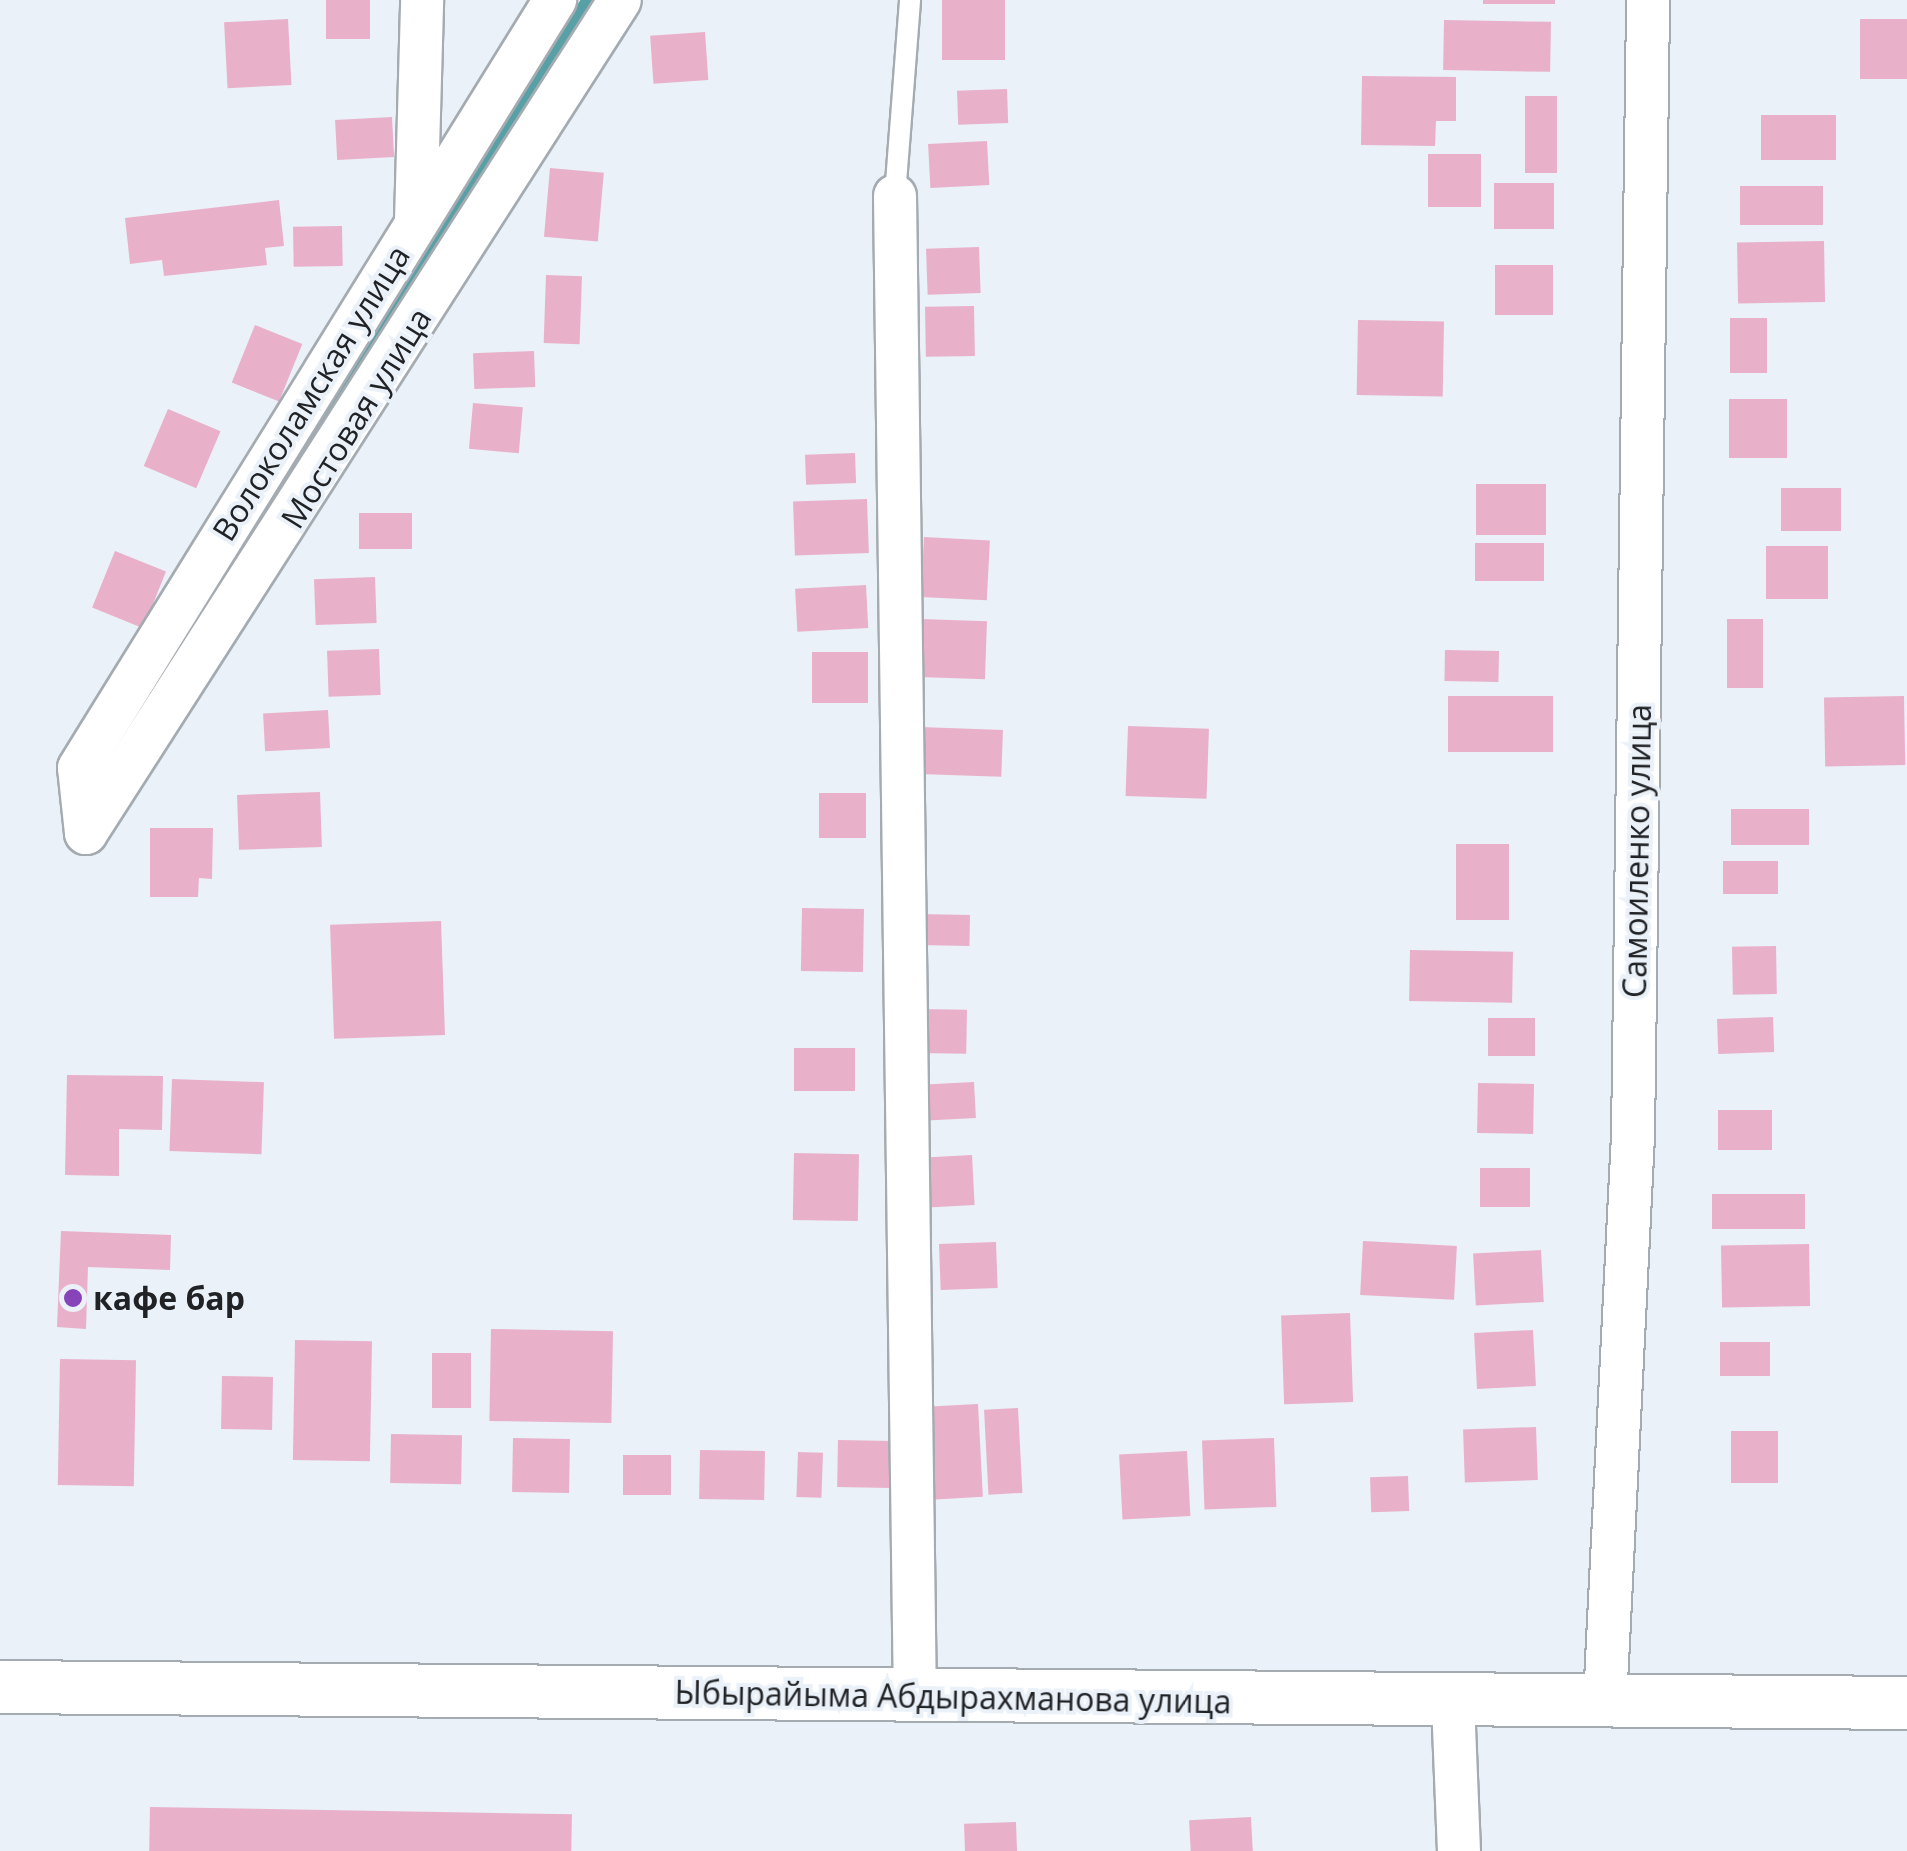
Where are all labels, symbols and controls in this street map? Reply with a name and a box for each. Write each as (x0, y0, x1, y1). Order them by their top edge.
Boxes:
street label: Волоколамская улица (204, 238, 418, 548)
street label: Мостовая улица (273, 301, 439, 535)
street label: Самоиленко улица (1615, 704, 1659, 998)
place label: кафе бар (93, 1279, 245, 1317)
marker: кафе бар (62, 1287, 84, 1309)
street label: Ыбырайыма Абдырахманова улица (674, 1673, 1232, 1721)

